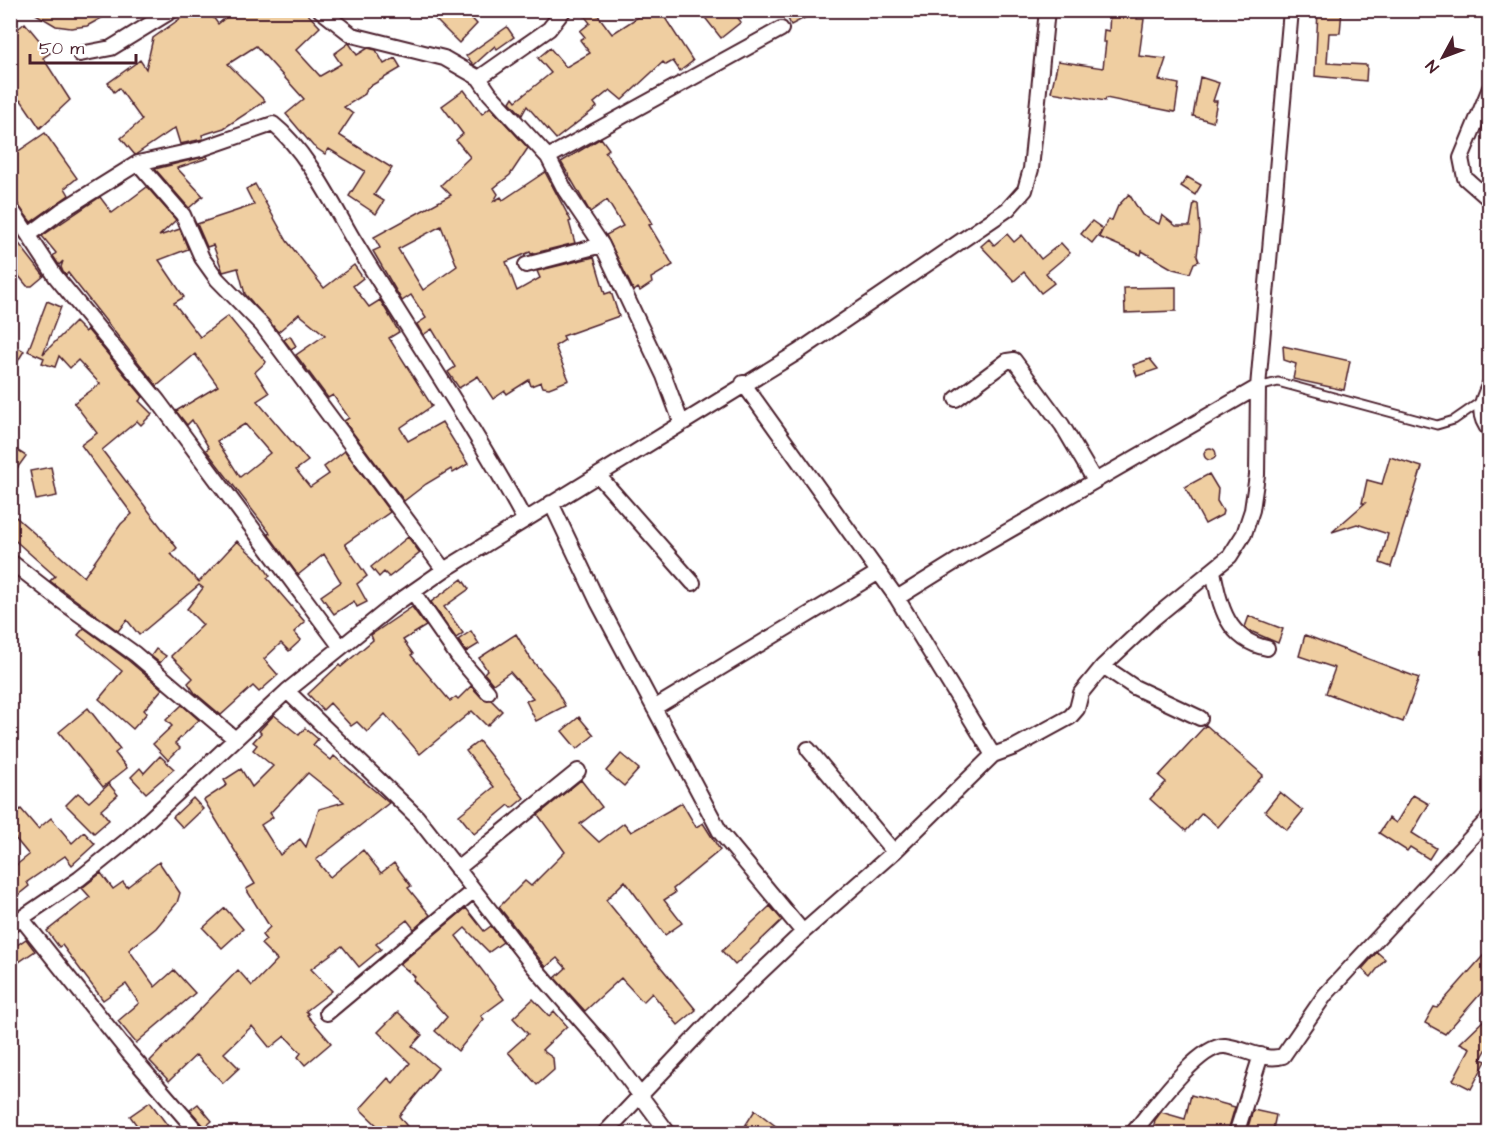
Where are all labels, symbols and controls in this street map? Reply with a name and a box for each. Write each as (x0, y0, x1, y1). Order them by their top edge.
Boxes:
scale bar (30, 27, 136, 65)
north arrow (1413, 27, 1473, 87)
text: 50 m (39, 36, 84, 61)
text: N (1421, 55, 1444, 77)

